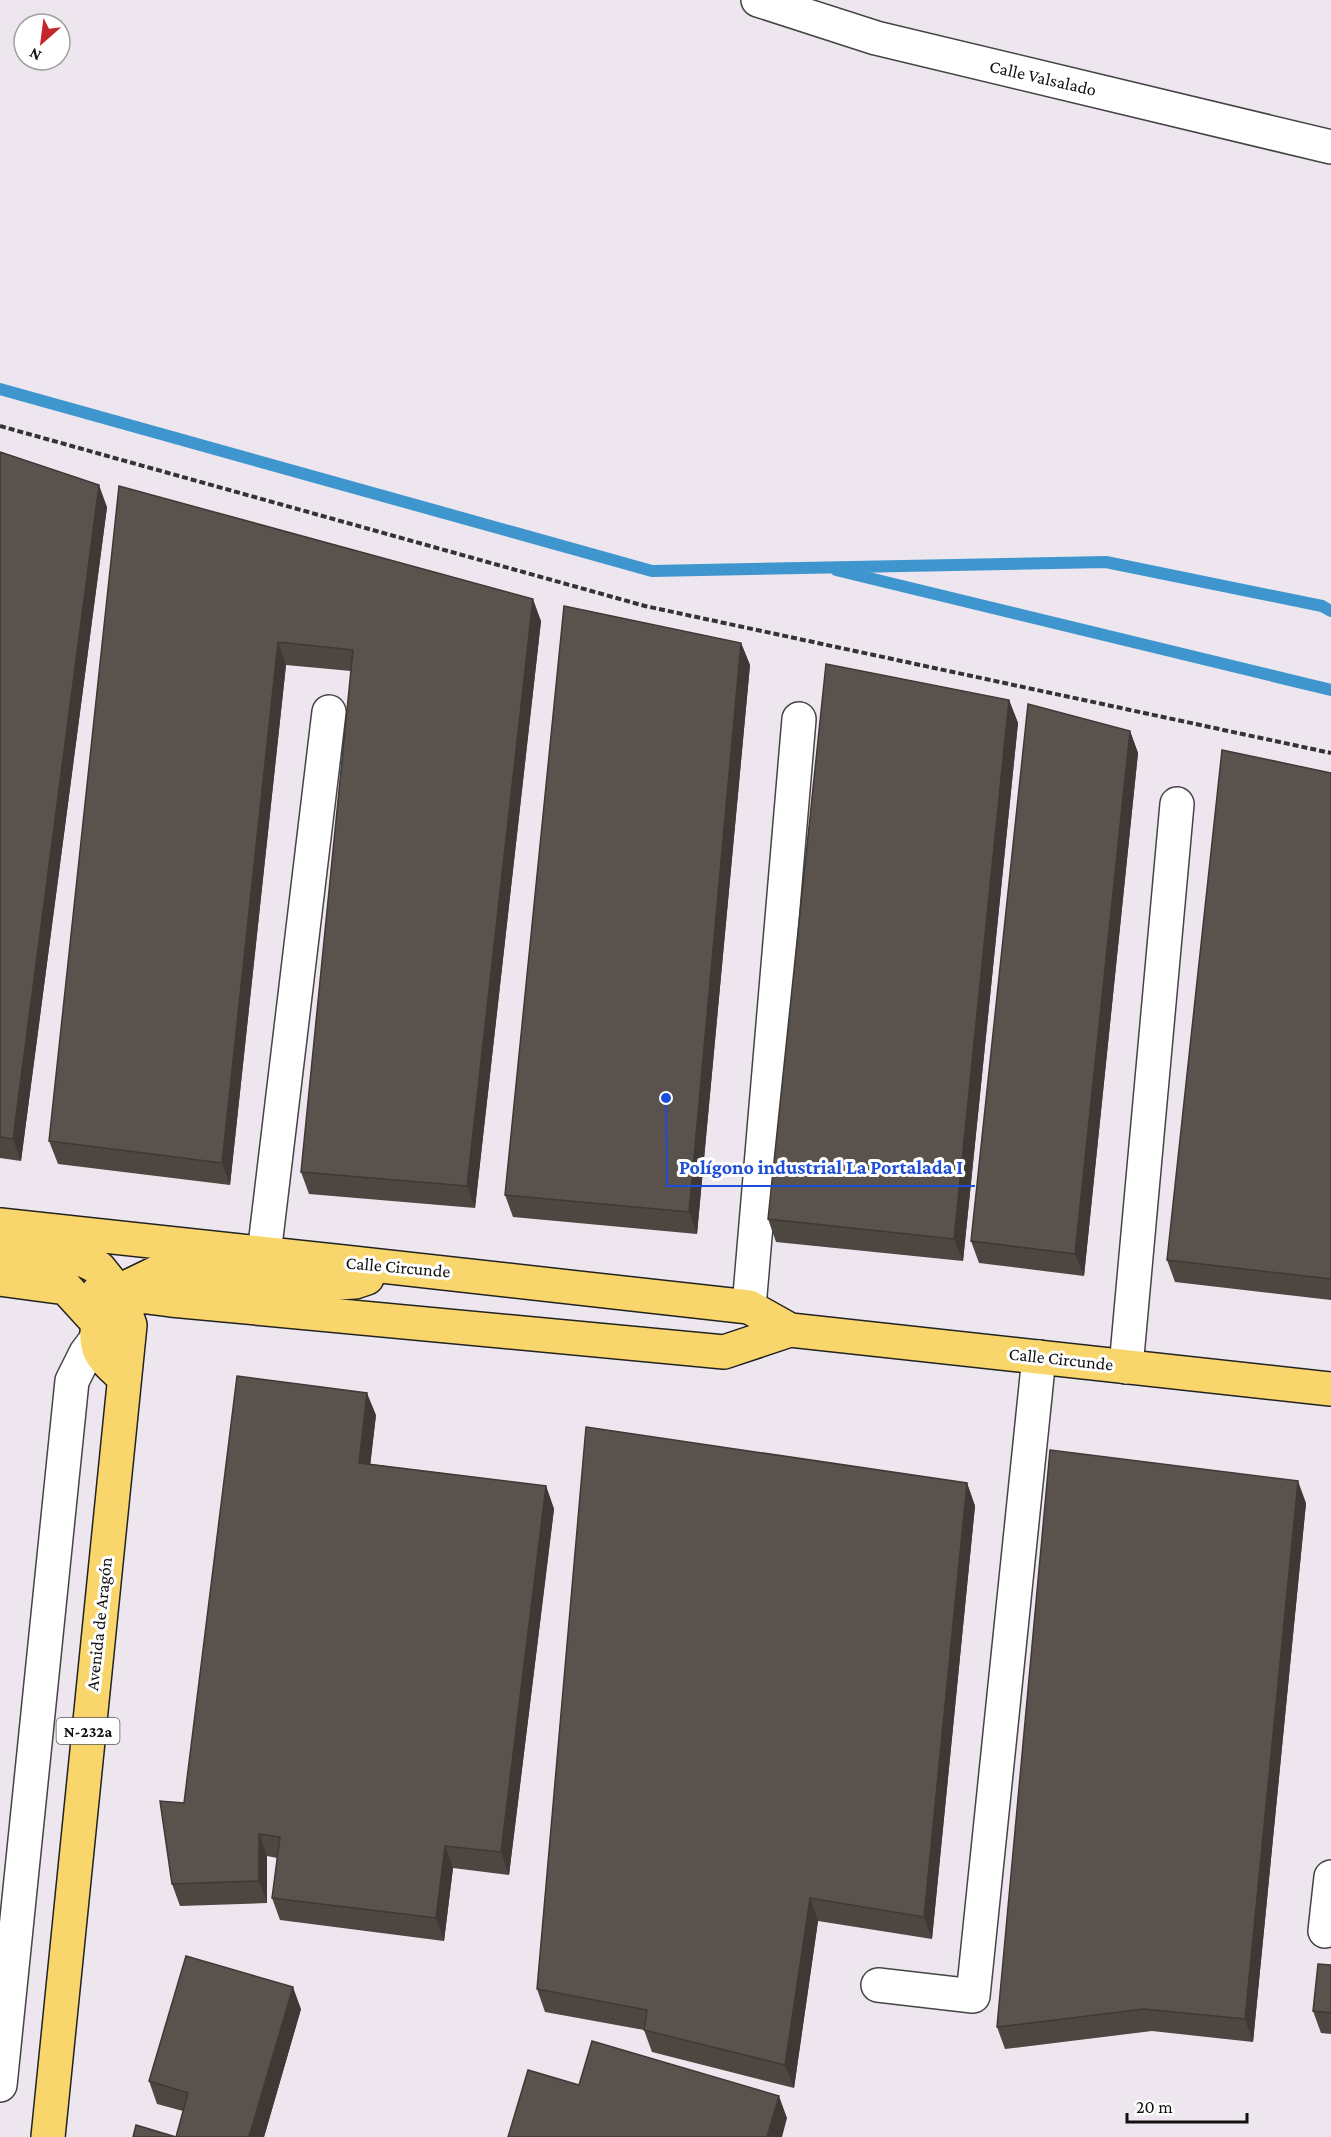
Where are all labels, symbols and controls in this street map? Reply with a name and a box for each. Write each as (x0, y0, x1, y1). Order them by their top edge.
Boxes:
north arrow (12, 12, 72, 72)
text: N (26, 45, 44, 65)
street label: Calle Valsalado (988, 56, 1098, 100)
callout: Polígono industrial La Portalada I (667, 1148, 975, 1186)
text: Polígono industrial La Portalada I (679, 1156, 963, 1178)
street label: Calle Circunde (345, 1252, 451, 1282)
street label: Calle Circunde (1008, 1344, 1114, 1374)
street label: Avenida de Aragón (82, 1556, 116, 1692)
road number: N-232a (56, 1718, 119, 1744)
scale bar (1127, 2086, 1247, 2124)
text: 20 m (1136, 2097, 1173, 2117)

